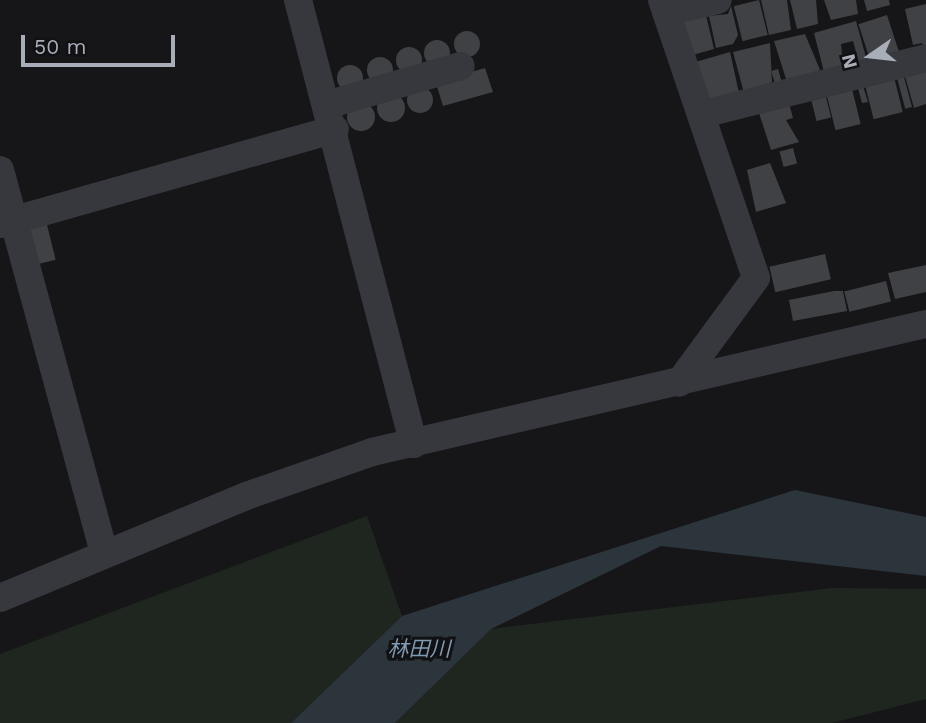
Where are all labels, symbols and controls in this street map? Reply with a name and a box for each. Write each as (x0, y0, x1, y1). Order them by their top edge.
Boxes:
scale bar (24, 21, 178, 65)
north arrow (835, 21, 905, 91)
text: 50 m (34, 34, 86, 59)
text: N (836, 52, 862, 71)
water label: 林田川 (388, 636, 450, 662)

